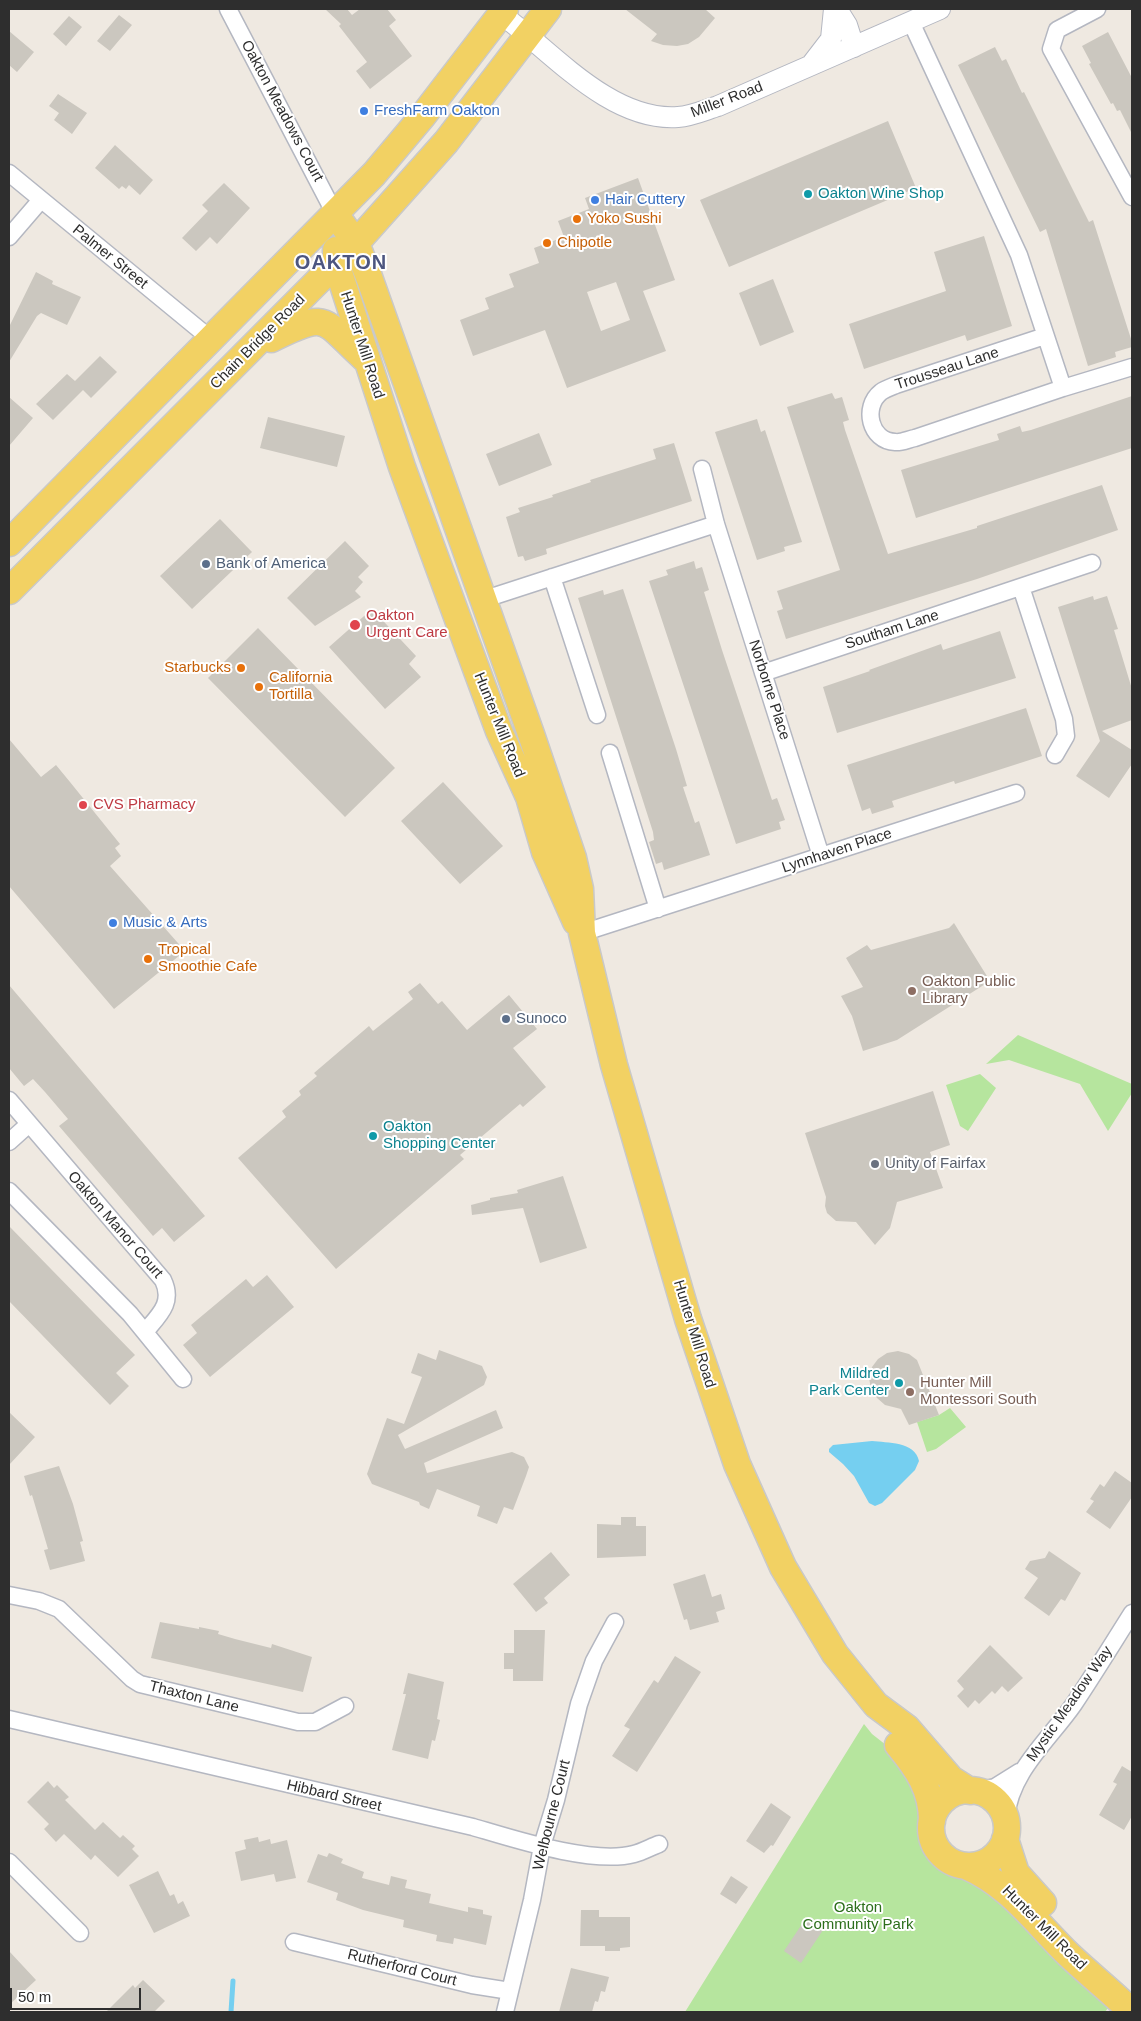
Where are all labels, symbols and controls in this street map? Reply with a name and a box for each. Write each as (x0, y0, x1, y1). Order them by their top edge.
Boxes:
street label: Oakton Meadows Court (237, 37, 327, 185)
street label: Miller Road (688, 78, 766, 122)
place label: FreshFarm Oakton (374, 102, 500, 120)
marker: FreshFarm Oakton (358, 105, 370, 117)
place label: Oakton Wine Shop (818, 185, 944, 203)
marker: Oakton Wine Shop (802, 188, 814, 200)
place label: Hair Cuttery (605, 191, 685, 209)
marker: Hair Cuttery (589, 194, 601, 206)
place label: Yoko Sushi (587, 210, 662, 228)
marker: Yoko Sushi (571, 213, 583, 225)
street label: Palmer Street (69, 221, 151, 293)
place label: Chipotle (557, 234, 612, 252)
marker: Chipotle (541, 237, 553, 249)
district label: OAKTON (294, 251, 388, 275)
street label: Hunter Mill Road (336, 289, 388, 401)
street label: Chain Bridge Road (207, 291, 309, 393)
street label: Trousseau Lane (893, 344, 1001, 394)
place label: Bank of America (216, 555, 326, 573)
marker: Bank of America (200, 558, 212, 570)
street label: Southam Lane (843, 606, 941, 654)
place label: Oakton Urgent Care (366, 607, 448, 642)
marker: Oakton Urgent Care (348, 618, 362, 632)
street label: Norborne Place (744, 638, 794, 742)
place label: Starbucks (164, 659, 231, 677)
marker: Starbucks (235, 662, 247, 674)
place label: California Tortilla (269, 669, 332, 704)
street label: Hunter Mill Road (470, 670, 528, 780)
marker: California Tortilla (253, 681, 265, 693)
place label: CVS Pharmacy (93, 796, 196, 814)
marker: CVS Pharmacy (77, 799, 89, 811)
street label: Lynnhaven Place (780, 825, 894, 877)
place label: Music & Arts (123, 914, 207, 932)
marker: Music & Arts (107, 917, 119, 929)
place label: Tropical Smoothie Cafe (158, 941, 257, 976)
marker: Tropical Smoothie Cafe (142, 953, 154, 965)
place label: Oakton Public Library (922, 973, 1015, 1008)
marker: Oakton Public Library (906, 985, 918, 997)
place label: Sunoco (516, 1010, 567, 1028)
marker: Sunoco (500, 1013, 512, 1025)
place label: Oakton Shopping Center (383, 1118, 496, 1153)
marker: Oakton Shopping Center (367, 1130, 379, 1142)
place label: Unity of Fairfax (885, 1155, 986, 1173)
marker: Unity of Fairfax (869, 1158, 881, 1170)
street label: Oakton Manor Court (64, 1168, 166, 1282)
street label: Hunter Mill Road (669, 1278, 719, 1390)
place label: Mildred Park Center (809, 1365, 889, 1400)
place label: Hunter Mill Montessori South (920, 1374, 1037, 1409)
marker: Mildred Park Center (893, 1377, 905, 1389)
marker: Hunter Mill Montessori South (904, 1386, 916, 1398)
street label: Mystic Meadow Way (1023, 1643, 1117, 1765)
street label: Thaxton Lane (147, 1677, 241, 1717)
street label: Welbourne Court (530, 1758, 574, 1872)
street label: Hibbard Street (285, 1776, 383, 1816)
street label: Hunter Mill Road (998, 1882, 1090, 1974)
park label: Oakton Community Park (803, 1899, 913, 1934)
street label: Rutherford Court (346, 1946, 458, 1990)
scale bar (12, 1978, 144, 2010)
text: 50 m (18, 1988, 51, 2005)

